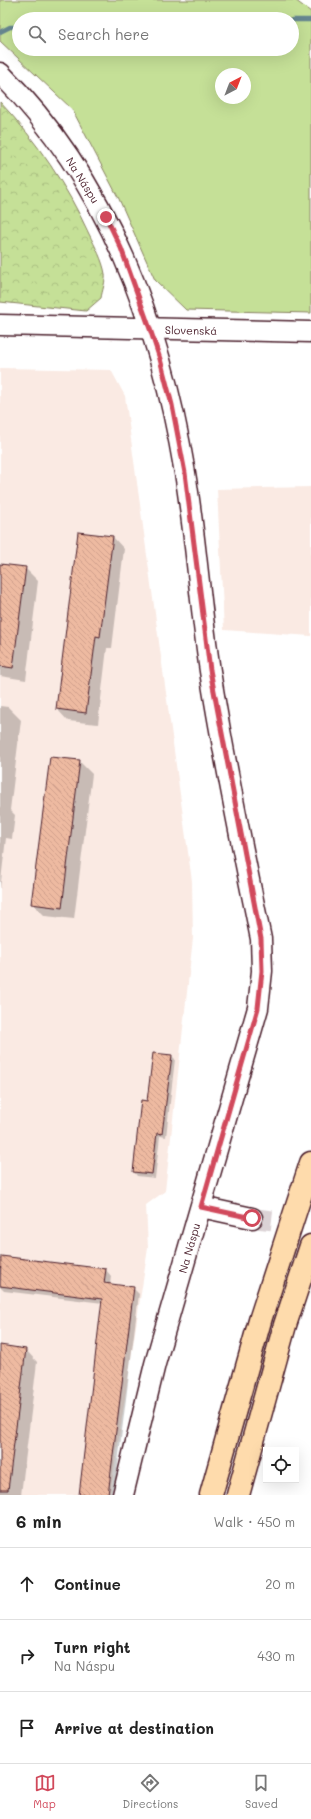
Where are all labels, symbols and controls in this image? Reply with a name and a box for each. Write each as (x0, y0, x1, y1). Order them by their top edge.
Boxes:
search box (12, 12, 299, 56)
icon: search (26, 23, 48, 45)
text: Search here (58, 24, 149, 44)
north arrow (215, 68, 251, 104)
street label: Na Náspu (63, 154, 103, 206)
route end (97, 208, 115, 226)
street label: Slovenská (165, 322, 217, 338)
route start (243, 1209, 261, 1227)
street label: Na Náspu (175, 1221, 203, 1275)
map controls (263, 1447, 299, 1483)
button: locate (263, 1447, 299, 1483)
text: 6 min (16, 1510, 61, 1532)
text: Walk · 450 m (214, 1513, 295, 1530)
icon: ahead (16, 1573, 38, 1595)
text: Continue (54, 1574, 121, 1594)
text: 20 m (265, 1575, 295, 1592)
text: Turn right (54, 1637, 131, 1657)
icon: right (16, 1645, 38, 1667)
text: 430 m (257, 1647, 295, 1664)
text: Na Náspu (54, 1657, 115, 1674)
icon: arrive (16, 1717, 38, 1739)
text: Arrive at destination (54, 1718, 214, 1738)
tab: Map (33, 1772, 56, 1811)
tab: Directions (122, 1772, 178, 1811)
tab: Saved (245, 1772, 278, 1811)

